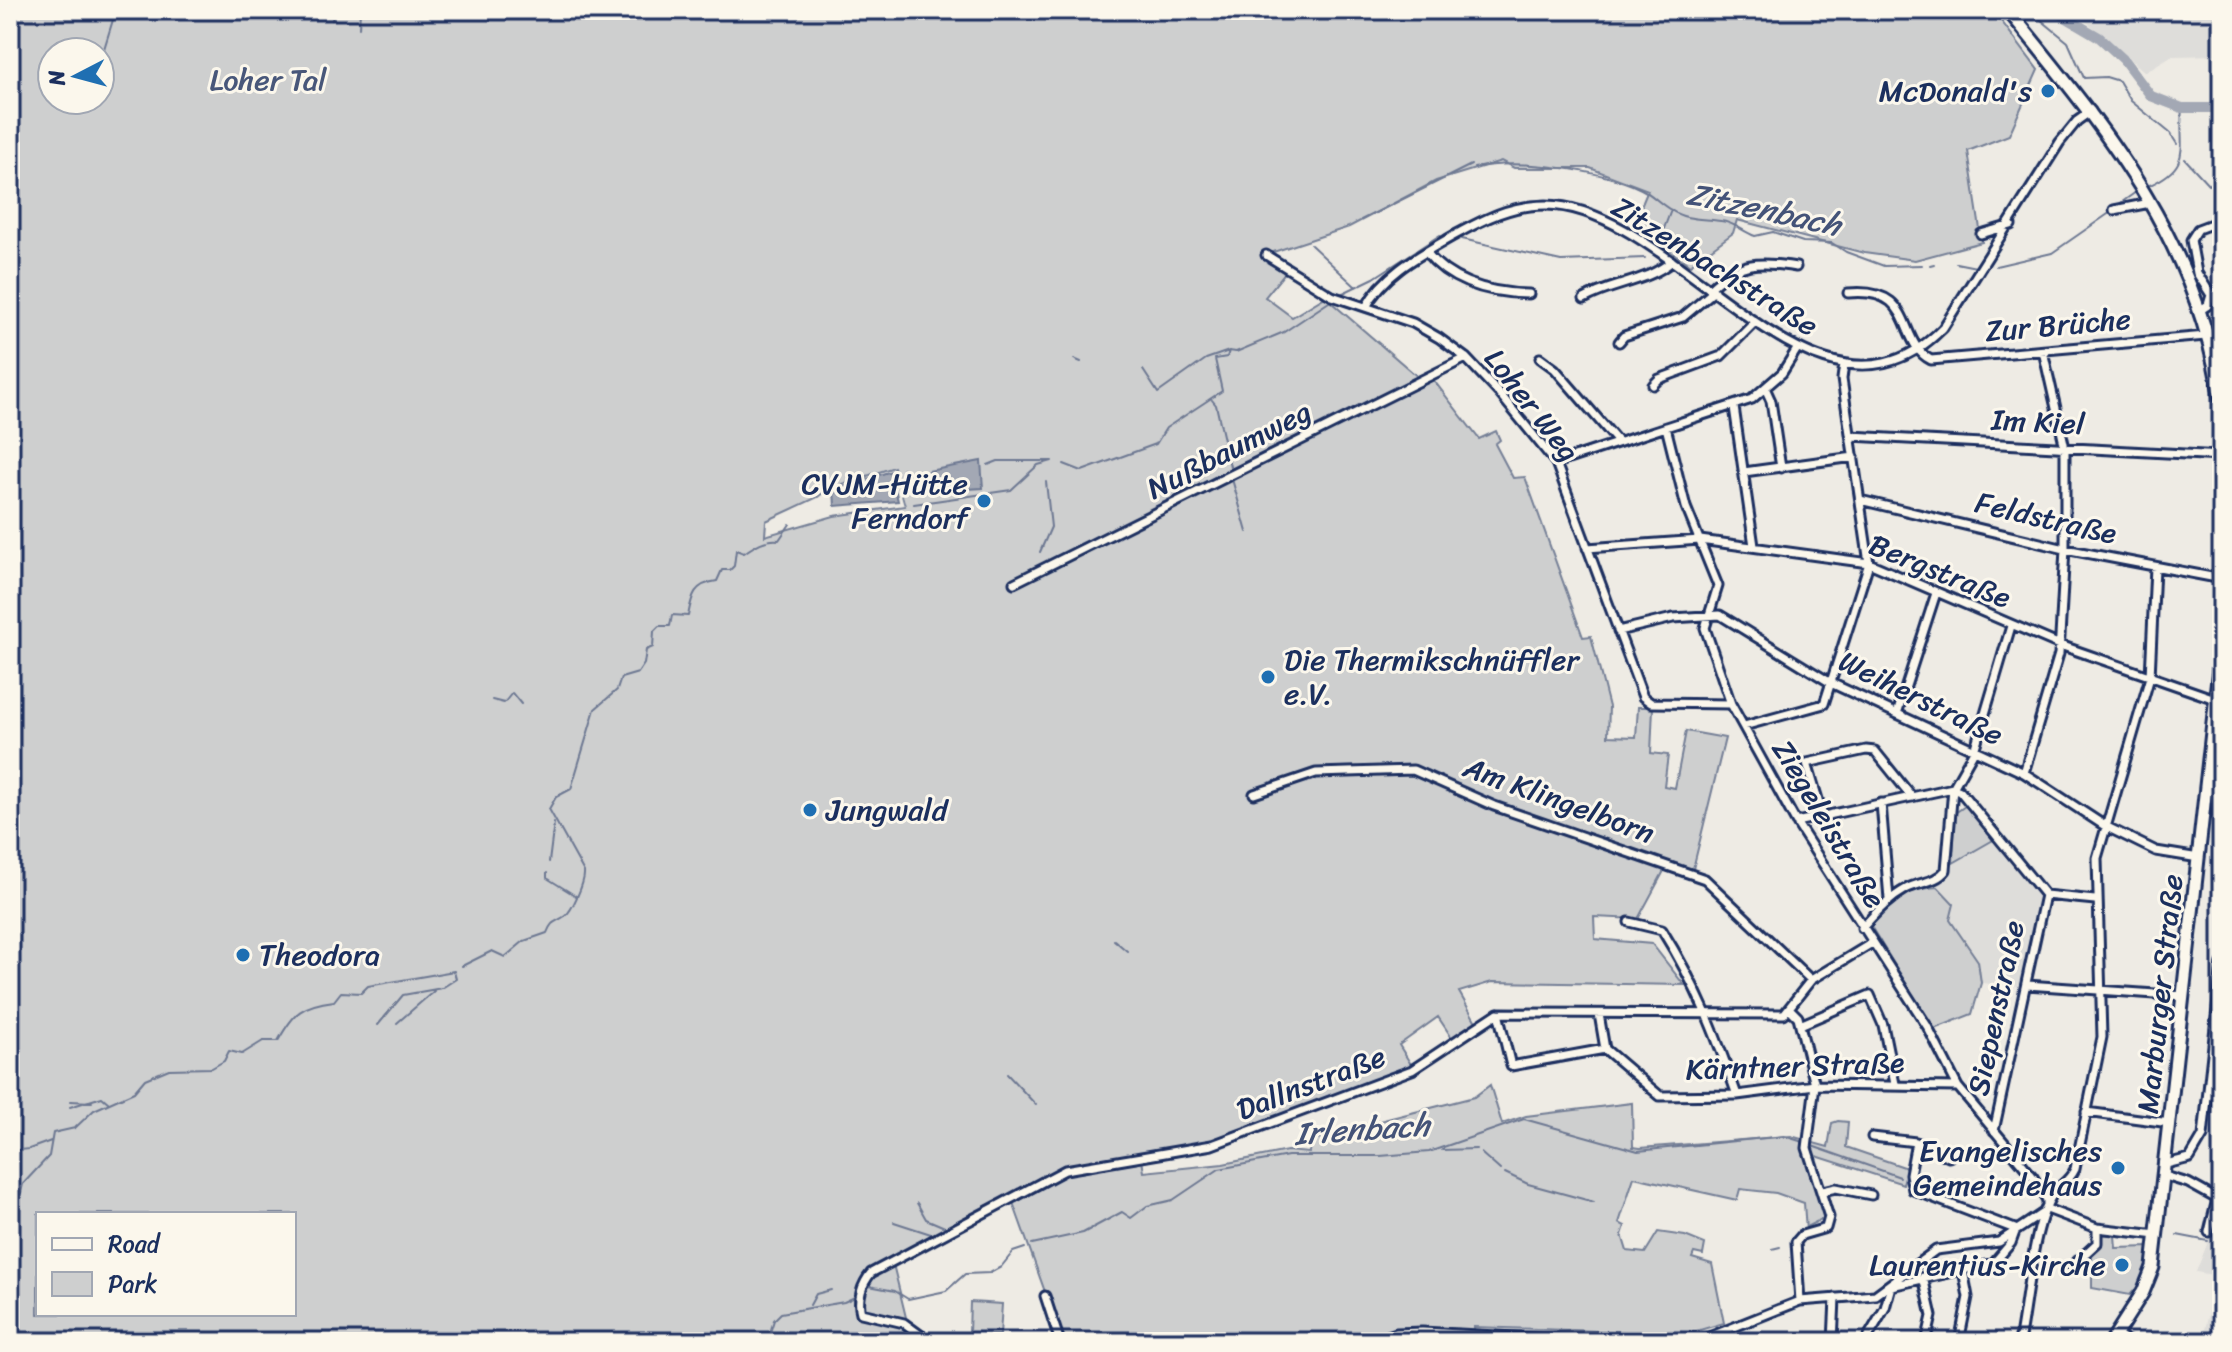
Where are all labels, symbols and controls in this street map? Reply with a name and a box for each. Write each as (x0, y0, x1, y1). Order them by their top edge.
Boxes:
north arrow (36, 36, 116, 116)
park label: Loher Tal (209, 53, 327, 107)
place label: McDonald's (1879, 64, 2032, 118)
text: N (36, 68, 77, 89)
marker: McDonald's (2039, 82, 2057, 100)
water label: Zitzenbach (1682, 165, 1849, 254)
street label: Zitzenbachstraße (1601, 180, 1829, 352)
street label: Zur Brüche (1983, 292, 2133, 358)
street label: Loher Weg (1470, 336, 1594, 474)
street label: Nußbaumweg (1137, 385, 1321, 515)
street label: Im Kiel (1989, 393, 2087, 451)
place label: CVJM-Hütte Ferndorf (801, 457, 971, 545)
street label: Feldstraße (1970, 475, 2122, 561)
marker: CVJM-Hütte Ferndorf (975, 492, 993, 510)
street label: Bergstraße (1860, 518, 2020, 624)
place label: Die Thermikschnüffler e.V. (1284, 633, 1580, 721)
street label: Weiherstraße (1829, 635, 2013, 761)
marker: Die Thermikschnüffler e.V. (1259, 668, 1277, 686)
street label: Ziegeleistraße (1757, 728, 1901, 920)
street label: Am Klingelborn (1455, 740, 1662, 860)
place label: Jungwald (825, 783, 950, 837)
marker: Jungwald (801, 801, 819, 819)
street label: Marburger Straße (2121, 872, 2199, 1116)
street label: Siepenstraße (1951, 915, 2041, 1101)
place label: Theodora (259, 928, 380, 982)
marker: Theodora (234, 946, 252, 964)
street label: Dallnstraße (1228, 1030, 1394, 1136)
street label: Kärntner Straße (1685, 1035, 1905, 1097)
water label: Irlenbach (1292, 1096, 1435, 1163)
place label: Evangelisches Gemeindehaus (1913, 1124, 2102, 1212)
marker: Evangelisches Gemeindehaus (2109, 1159, 2127, 1177)
legend (36, 1212, 296, 1316)
text: Road (108, 1223, 162, 1265)
place label: Laurentius-Kirche (1869, 1238, 2106, 1292)
marker: Laurentius-Kirche (2113, 1256, 2131, 1274)
text: Park (108, 1263, 157, 1305)

